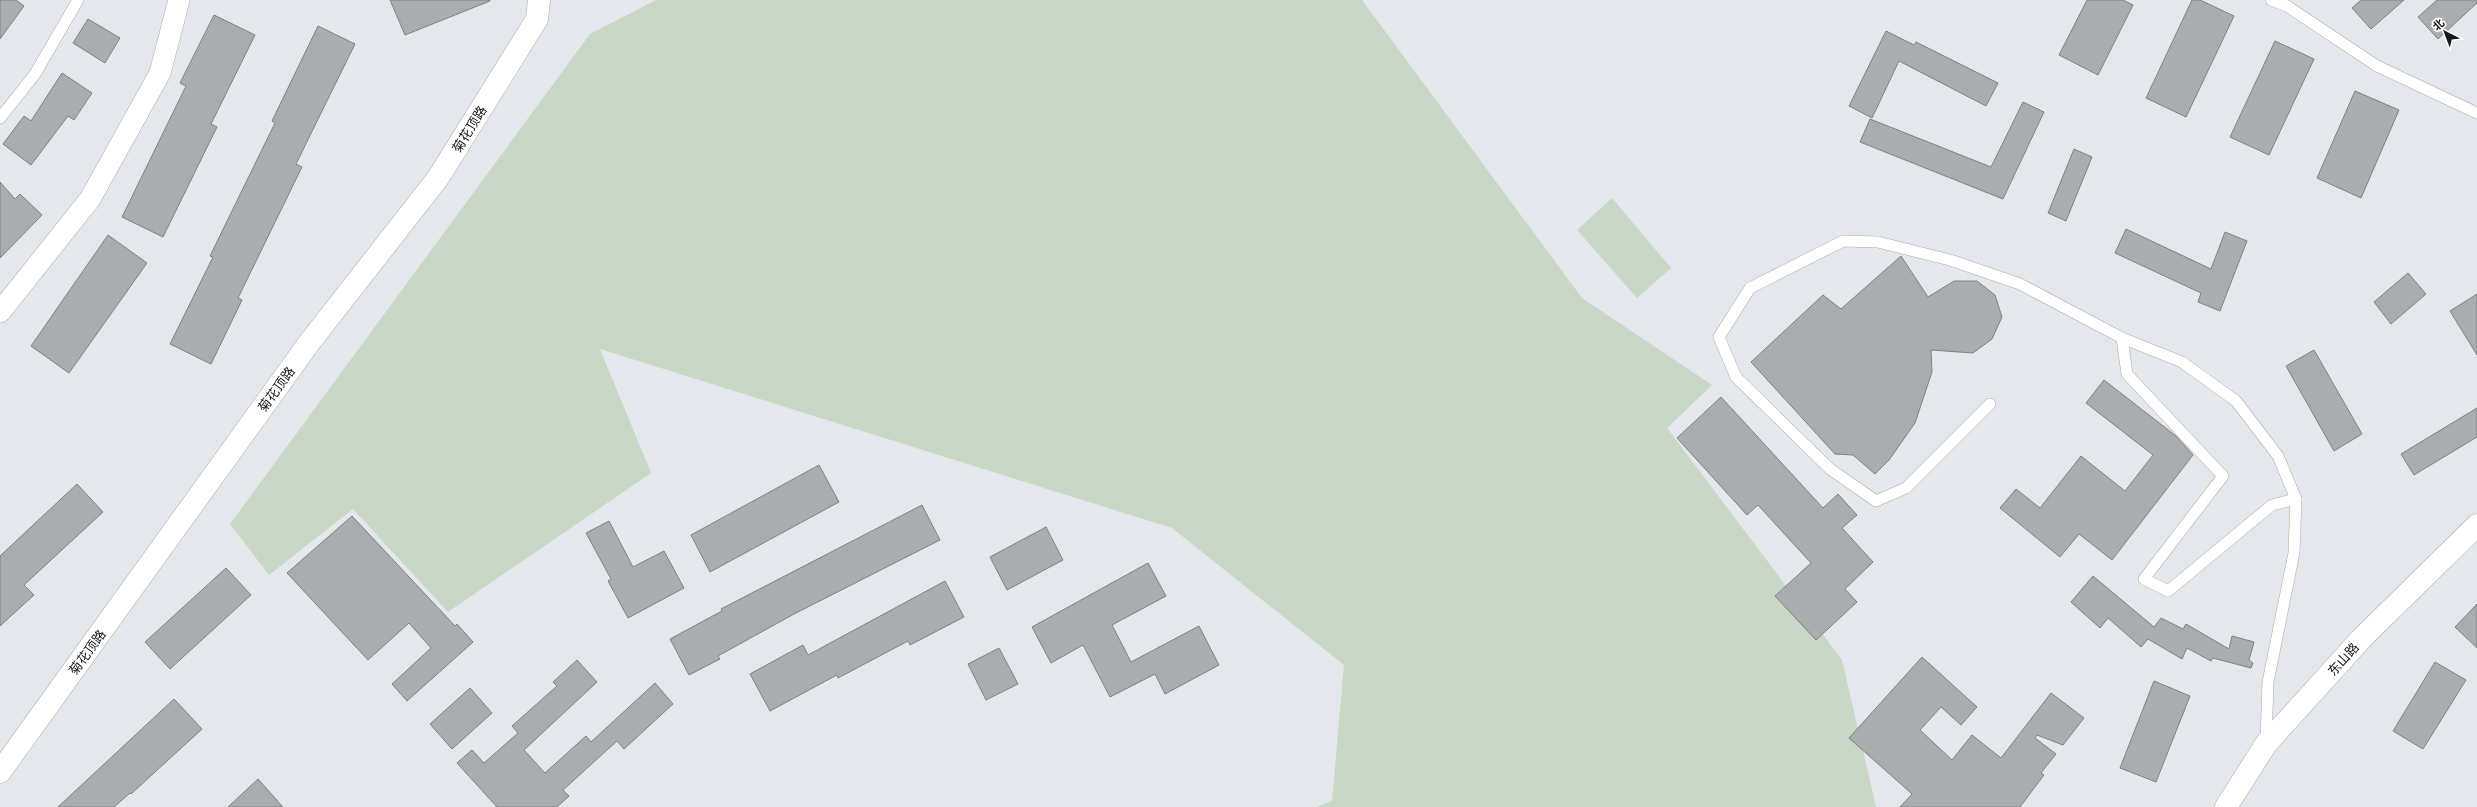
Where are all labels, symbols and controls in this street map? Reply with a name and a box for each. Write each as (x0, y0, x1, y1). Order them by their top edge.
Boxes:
north arrow (2425, 12, 2465, 52)
text: 北 (2430, 16, 2447, 33)
street label: 菊花顶路 (449, 103, 490, 155)
street label: 菊花顶路 (255, 364, 298, 415)
street label: 菊花顶路 (66, 627, 109, 678)
street label: 东山路 (2325, 640, 2362, 679)

